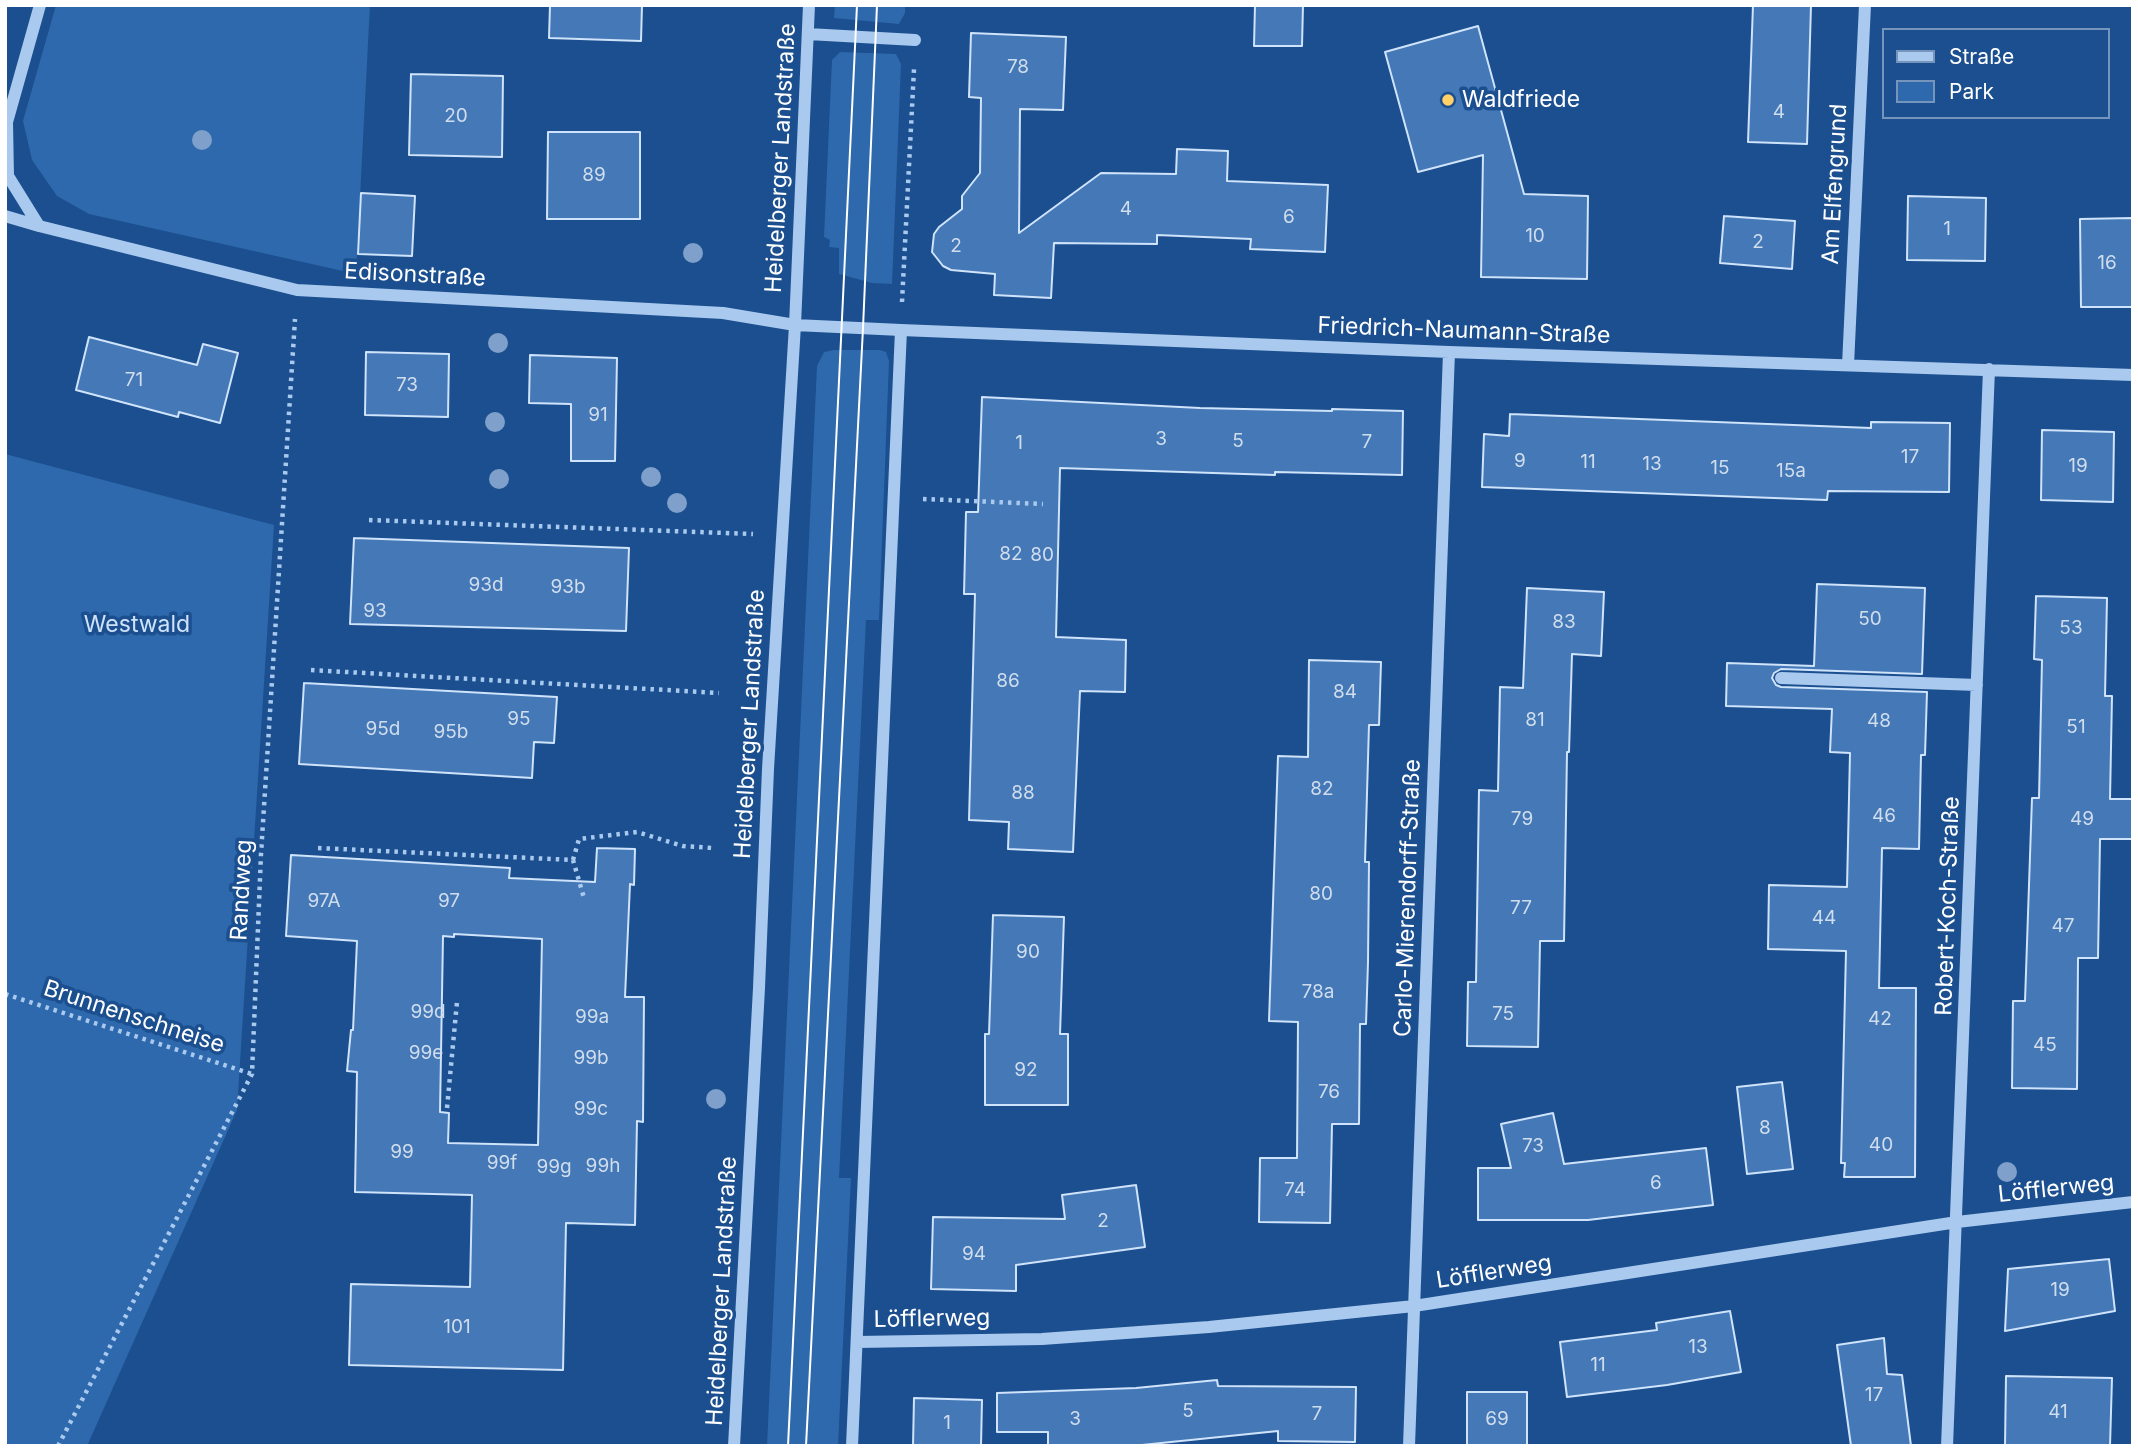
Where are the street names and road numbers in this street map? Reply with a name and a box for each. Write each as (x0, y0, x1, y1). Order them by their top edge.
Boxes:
street label: Heidelberger Landstraße (760, 22, 802, 294)
street label: Am Elfengrund (1817, 103, 1853, 265)
street label: Edisonstraße (343, 258, 487, 292)
street label: Friedrich-Naumann-Straße (1317, 312, 1611, 350)
street label: Heidelberger Landstraße (729, 588, 771, 860)
street label: Carlo-Mierendorff-Straße (1389, 759, 1427, 1037)
street label: Robert-Koch-Straße (1930, 796, 1966, 1016)
street label: Randweg (226, 839, 258, 941)
street label: Brunnenschneise (40, 975, 228, 1059)
street label: Heidelberger Landstraße (701, 1155, 743, 1427)
street label: Löfflerweg (1997, 1169, 2115, 1209)
street label: Löfflerweg (1434, 1249, 1554, 1295)
street label: Löfflerweg (873, 1304, 991, 1334)

